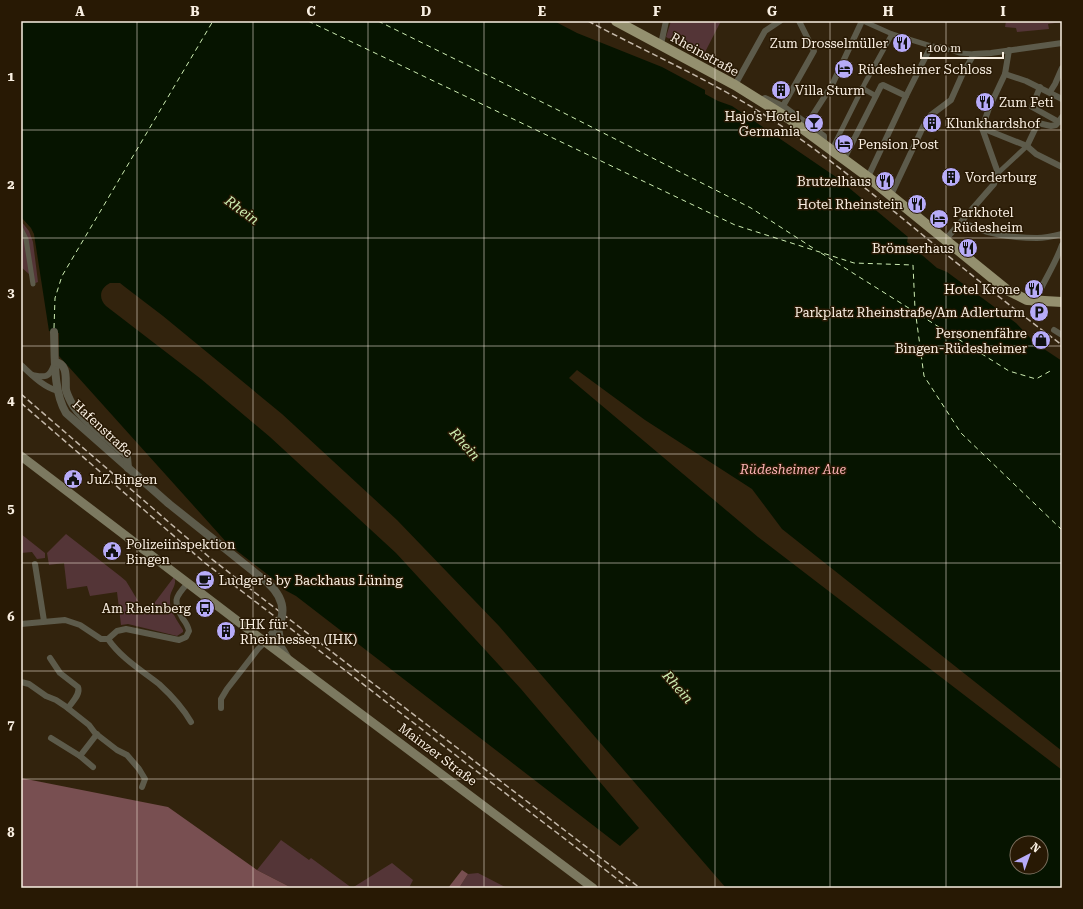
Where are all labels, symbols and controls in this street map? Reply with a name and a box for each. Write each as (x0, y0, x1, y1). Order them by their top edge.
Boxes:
text: A (75, 4, 85, 19)
text: B (190, 4, 200, 19)
text: C (306, 4, 316, 19)
text: D (421, 4, 431, 19)
text: E (538, 4, 546, 19)
text: F (653, 4, 661, 19)
text: G (767, 4, 777, 19)
text: H (883, 4, 894, 19)
text: I (1000, 4, 1006, 19)
street label: Rheinstraße (668, 30, 741, 79)
restaurant icon: Zum Drosselmüller (891, 32, 913, 54)
scale bar (921, 34, 1003, 60)
place label: Zum Drosselmüller (770, 36, 889, 51)
text: 100 m (927, 41, 961, 55)
hotel icon: Rüdesheimer Schloss (833, 58, 855, 80)
place label: Rüdesheimer Schloss (858, 62, 992, 77)
text: 1 (7, 69, 15, 84)
building icon: Villa Sturm (770, 79, 792, 101)
place label: Villa Sturm (795, 83, 865, 98)
restaurant icon: Zum Feti (974, 91, 996, 113)
place label: Zum Feti (999, 95, 1054, 110)
place label: Hajo's Hotel Germania (725, 109, 800, 139)
bar icon: Hajo's Hotel Germania (803, 112, 825, 134)
building icon: Klunkhardshof (921, 112, 943, 134)
place label: Klunkhardshof (946, 116, 1041, 131)
hotel icon: Pension Post (833, 133, 855, 155)
place label: Pension Post (858, 137, 939, 152)
building icon: Vorderburg (940, 166, 962, 188)
restaurant icon: Brutzelhaus (874, 170, 896, 192)
place label: Vorderburg (965, 170, 1037, 185)
place label: Brutzelhaus (797, 174, 871, 189)
text: 2 (7, 177, 15, 192)
water label: Rhein (221, 192, 262, 228)
restaurant icon: Hotel Rheinstein (906, 193, 928, 215)
place label: Hotel Rheinstein (798, 197, 904, 212)
place label: Parkhotel Rüdesheim (953, 205, 1023, 235)
hotel icon: Parkhotel Rüdesheim (928, 208, 950, 230)
restaurant icon: Brömserhaus (957, 237, 979, 259)
place label: Brömserhaus (872, 241, 954, 256)
restaurant icon: Hotel Krone (1023, 278, 1045, 300)
place label: Hotel Krone (944, 282, 1020, 297)
text: 3 (7, 285, 15, 300)
parking icon: Parkplatz Rheinstraße/Am Adlerturm (1028, 301, 1050, 323)
place label: Parkplatz Rheinstraße/Am Adlerturm (794, 305, 1025, 320)
place label: Personenfähre Bingen-Rüdesheimer (895, 326, 1028, 356)
shop icon: Personenfähre Bingen-Rüdesheimer (1030, 329, 1052, 351)
text: 4 (7, 393, 15, 408)
street label: Hafenstraße (69, 397, 136, 460)
water label: Rhein (446, 424, 484, 464)
park label: Rüdesheimer Aue (739, 462, 846, 477)
public building icon: JuZ Bingen (62, 468, 84, 490)
place label: JuZ Bingen (87, 472, 158, 487)
text: 5 (7, 501, 15, 516)
place label: Polizeiinspektion Bingen (126, 537, 236, 567)
public building icon: Polizeiinspektion Bingen (101, 540, 123, 562)
cafe icon: Ludger's by Backhaus Lüning (194, 569, 216, 591)
place label: Ludger's by Backhaus Lüning (219, 573, 403, 588)
bus stop icon: Am Rheinberg (194, 597, 216, 619)
place label: Am Rheinberg (102, 601, 192, 616)
text: 6 (7, 609, 15, 624)
place label: IHK für Rheinhessen (IHK) (240, 617, 357, 647)
building icon: IHK für Rheinhessen (IHK) (215, 620, 237, 642)
water label: Rhein (659, 667, 697, 707)
text: 7 (7, 717, 15, 732)
street label: Mainzer Straße (396, 720, 480, 789)
text: 8 (7, 825, 15, 840)
north arrow (1009, 835, 1049, 875)
text: N (1028, 840, 1043, 856)

